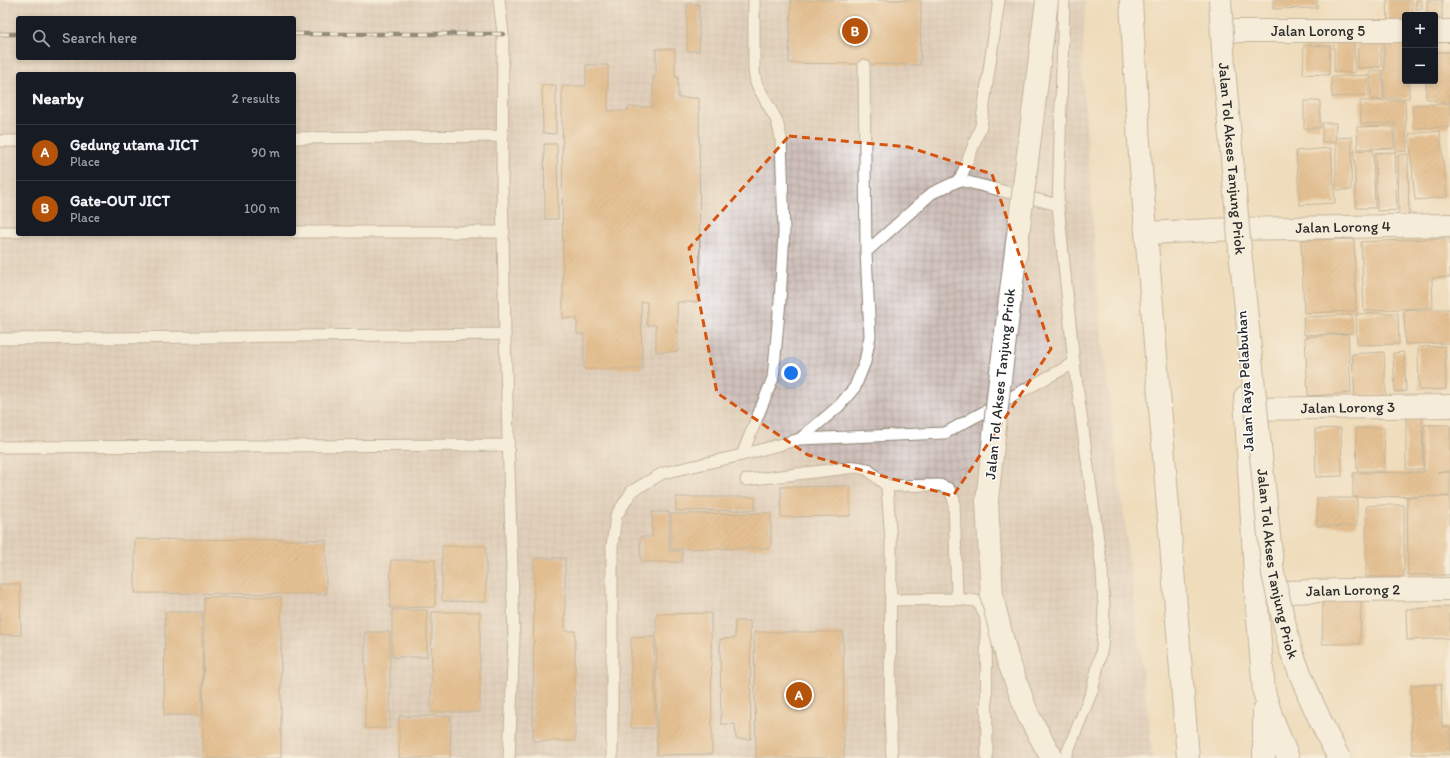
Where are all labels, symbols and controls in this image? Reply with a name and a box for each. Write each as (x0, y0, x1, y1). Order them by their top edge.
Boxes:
map controls (1402, 12, 1438, 84)
button: + (1402, 12, 1438, 48)
search box (16, 16, 296, 60)
pin: B (842, 16, 868, 46)
street label: Jalan Lorong 5 (1271, 22, 1365, 40)
icon: search (30, 27, 52, 49)
text: Search here (62, 29, 137, 47)
button: − (1402, 48, 1438, 84)
street label: Jalan Tol Akses Tanjung Priok (1215, 62, 1249, 255)
text: Nearby (32, 88, 84, 108)
text: 2 results (232, 91, 280, 106)
text: Gedung utama JICT (70, 136, 199, 154)
text: A (41, 145, 49, 160)
text: 90 m (251, 145, 280, 160)
text: Place (70, 154, 100, 169)
text: Gate-OUT JICT (70, 192, 170, 210)
text: B (41, 201, 49, 216)
text: 100 m (244, 201, 280, 216)
text: Place (70, 210, 100, 225)
street label: Jalan Lorong 4 (1295, 217, 1391, 237)
street label: Jalan Tol Akses Tanjung Priok (981, 287, 1019, 480)
street label: Jalan Raya Pelabuhan (1232, 310, 1258, 452)
your location (781, 363, 801, 383)
street label: Jalan Lorong 3 (1301, 398, 1395, 417)
street label: Jalan Tol Akses Tanjung Priok (1253, 468, 1302, 662)
street label: Jalan Lorong 2 (1306, 580, 1400, 600)
pin: A (786, 680, 812, 710)

